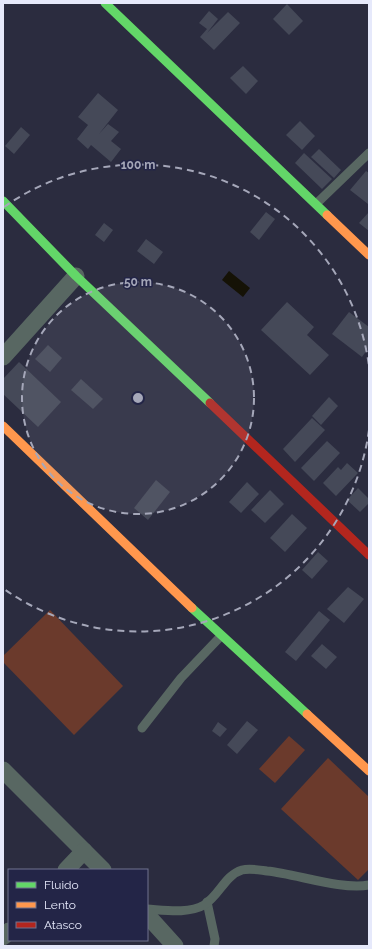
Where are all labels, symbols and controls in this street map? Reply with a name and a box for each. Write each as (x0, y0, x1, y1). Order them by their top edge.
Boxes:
text: 100 m (121, 158, 155, 172)
text: 50 m (124, 275, 152, 289)
centre of rings (131, 391, 145, 405)
legend (8, 869, 148, 941)
text: Fluido (44, 878, 79, 892)
text: Lento (44, 898, 76, 912)
text: Atasco (44, 918, 82, 932)

